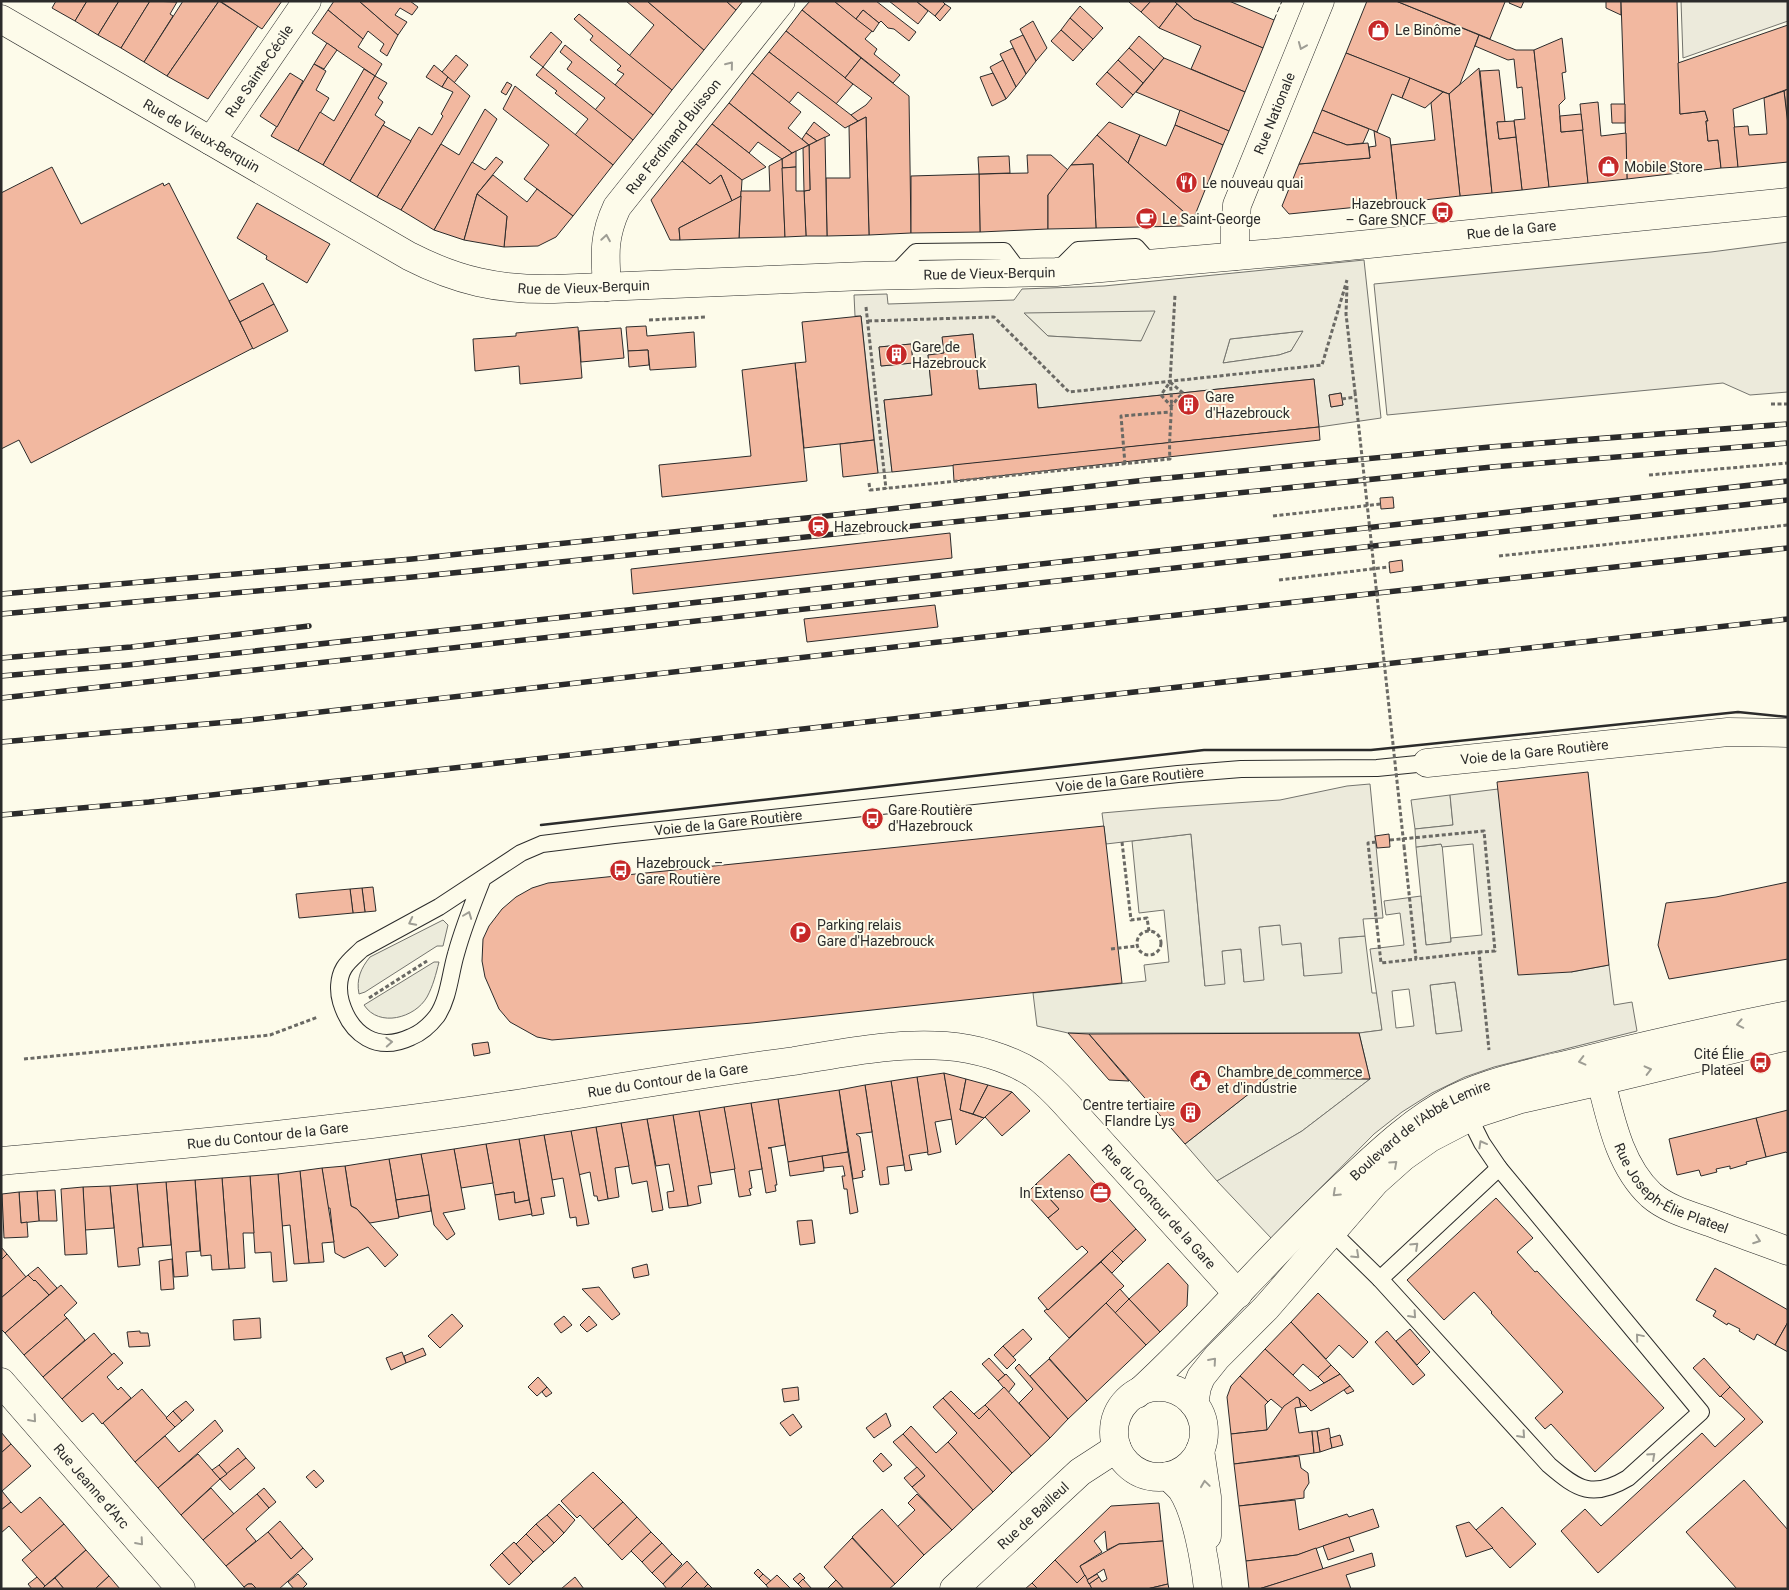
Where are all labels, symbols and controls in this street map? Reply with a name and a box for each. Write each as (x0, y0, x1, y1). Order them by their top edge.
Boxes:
shop icon: Le Binôme (1367, 18, 1391, 42)
street label: Rue Sainte-Cécile (222, 22, 296, 120)
place label: Le Binôme (1395, 22, 1461, 38)
one-way arrow (1297, 42, 1307, 50)
one-way arrow (724, 62, 732, 71)
street label: Rue Nationale (1250, 70, 1298, 157)
street label: Rue Ferdinand Buisson (622, 76, 724, 197)
street label: Rue de Vieux-Berquin (141, 95, 263, 176)
shop icon: Mobile Store (1596, 155, 1620, 179)
place label: Mobile Store (1624, 159, 1703, 175)
restaurant icon: Le nouveau quai (1174, 171, 1198, 195)
place label: Le nouveau quai (1202, 175, 1304, 191)
place label: Hazebrouck – Gare SNCF (1346, 196, 1427, 228)
bus stop icon: Hazebrouck – Gare SNCF (1430, 200, 1454, 224)
cafe icon: Le Saint-George (1134, 207, 1158, 231)
place label: Le Saint-George (1162, 211, 1261, 227)
street label: Rue de la Gare (1466, 217, 1557, 242)
one-way arrow (601, 234, 611, 243)
street label: Rue de Vieux-Berquin (923, 264, 1056, 283)
street label: Rue de Vieux-Berquin (517, 277, 650, 297)
place label: Gare de Hazebrouck (912, 339, 987, 371)
building icon: Gare de Hazebrouck (884, 343, 908, 367)
place label: Gare d'Hazebrouck (1205, 389, 1291, 421)
building icon: Gare d'Hazebrouck (1177, 393, 1201, 417)
station icon: Hazebrouck (806, 515, 830, 539)
place label: Hazebrouck (834, 519, 909, 535)
street label: Voie de la Gare Routière (1460, 736, 1609, 768)
street label: Voie de la Gare Routière (1055, 764, 1204, 795)
place label: Gare Routière d'Hazebrouck (888, 802, 974, 834)
bus stop icon: Gare Routière d'Hazebrouck (860, 806, 884, 830)
street label: Voie de la Gare Routière (653, 807, 803, 839)
place label: Hazebrouck – Gare Routière (636, 855, 723, 887)
bus stop icon: Hazebrouck – Gare Routière (608, 859, 632, 883)
one-way arrow (462, 911, 473, 920)
one-way arrow (408, 916, 417, 926)
place label: Parking relais Gare d'Hazebrouck (817, 917, 935, 949)
parking icon: Parking relais Gare d'Hazebrouck (789, 921, 813, 945)
one-way arrow (1735, 1019, 1744, 1029)
one-way arrow (386, 1037, 394, 1048)
place label: Cité Élie Plateel (1694, 1045, 1744, 1078)
bus stop icon: Cité Élie Plateel (1748, 1050, 1772, 1074)
one-way arrow (1577, 1055, 1586, 1066)
street label: Rue du Contour de la Gare (586, 1060, 749, 1100)
place label: Chambre de commerce et d'industrie (1217, 1064, 1363, 1096)
one-way arrow (1644, 1065, 1653, 1076)
public building icon: Chambre de commerce et d'industrie (1189, 1068, 1213, 1092)
street label: Boulevard de l'Abbé Lemire (1347, 1077, 1492, 1184)
place label: Centre tertiaire Flandre Lys (1083, 1097, 1175, 1129)
building icon: Centre tertiaire Flandre Lys (1179, 1101, 1203, 1125)
street label: Rue du Contour de la Gare (186, 1119, 349, 1152)
one-way arrow (1479, 1140, 1489, 1149)
street label: Rue du Contour de la Gare (1098, 1141, 1219, 1272)
street label: Rue Joseph-Élie Plateel (1611, 1141, 1731, 1237)
one-way arrow (1389, 1161, 1398, 1170)
office icon: In Extenso (1088, 1181, 1112, 1205)
place label: In Extenso (1019, 1185, 1084, 1201)
one-way arrow (1332, 1187, 1341, 1196)
one-way arrow (1752, 1234, 1761, 1244)
one-way arrow (1410, 1243, 1419, 1252)
one-way arrow (1350, 1249, 1359, 1258)
one-way arrow (1407, 1309, 1416, 1318)
one-way arrow (1636, 1334, 1645, 1343)
one-way arrow (1208, 1358, 1217, 1367)
one-way arrow (27, 1413, 36, 1422)
one-way arrow (1516, 1429, 1525, 1438)
street label: Rue Jeanne d'Arc (50, 1440, 133, 1532)
one-way arrow (1647, 1452, 1656, 1461)
street label: Rue de Bailleul (994, 1479, 1072, 1552)
one-way arrow (1200, 1480, 1211, 1488)
one-way arrow (134, 1536, 143, 1545)

